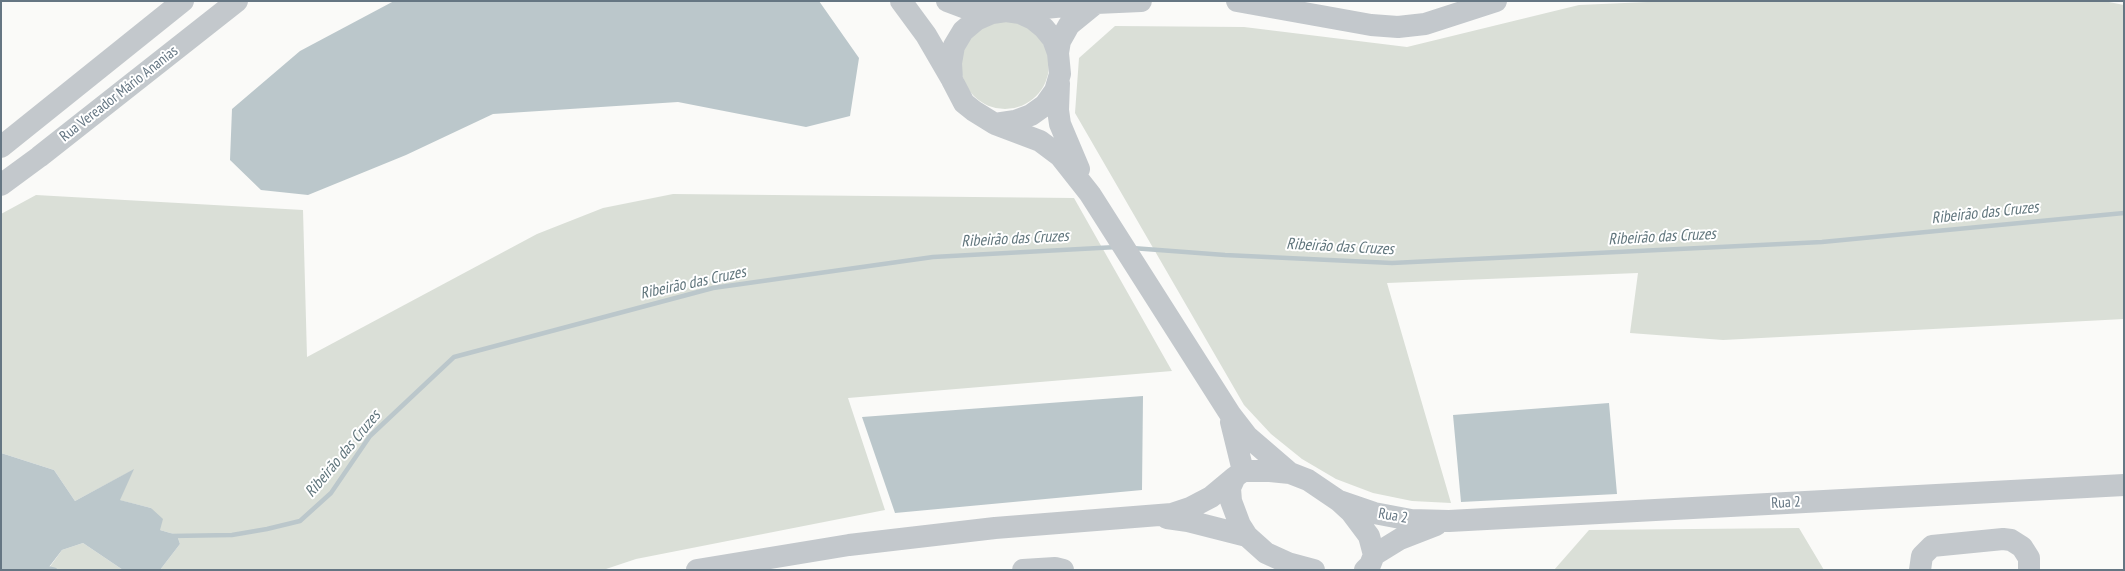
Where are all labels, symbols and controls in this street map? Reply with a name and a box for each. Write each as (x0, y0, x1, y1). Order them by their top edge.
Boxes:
street label: Rua Vereador Mário Ananias (56, 42, 182, 146)
water label: Ribeirão das Cruzes (1931, 198, 2039, 228)
water label: Ribeirão das Cruzes (1608, 225, 1716, 249)
water label: Ribeirão das Cruzes (961, 227, 1069, 251)
water label: Ribeirão das Cruzes (1286, 235, 1394, 259)
water label: Ribeirão das Cruzes (638, 262, 748, 304)
water label: Ribeirão das Cruzes (301, 407, 385, 501)
street label: Rua 2 (1771, 493, 1801, 513)
street label: Rua 2 (1377, 505, 1409, 527)

